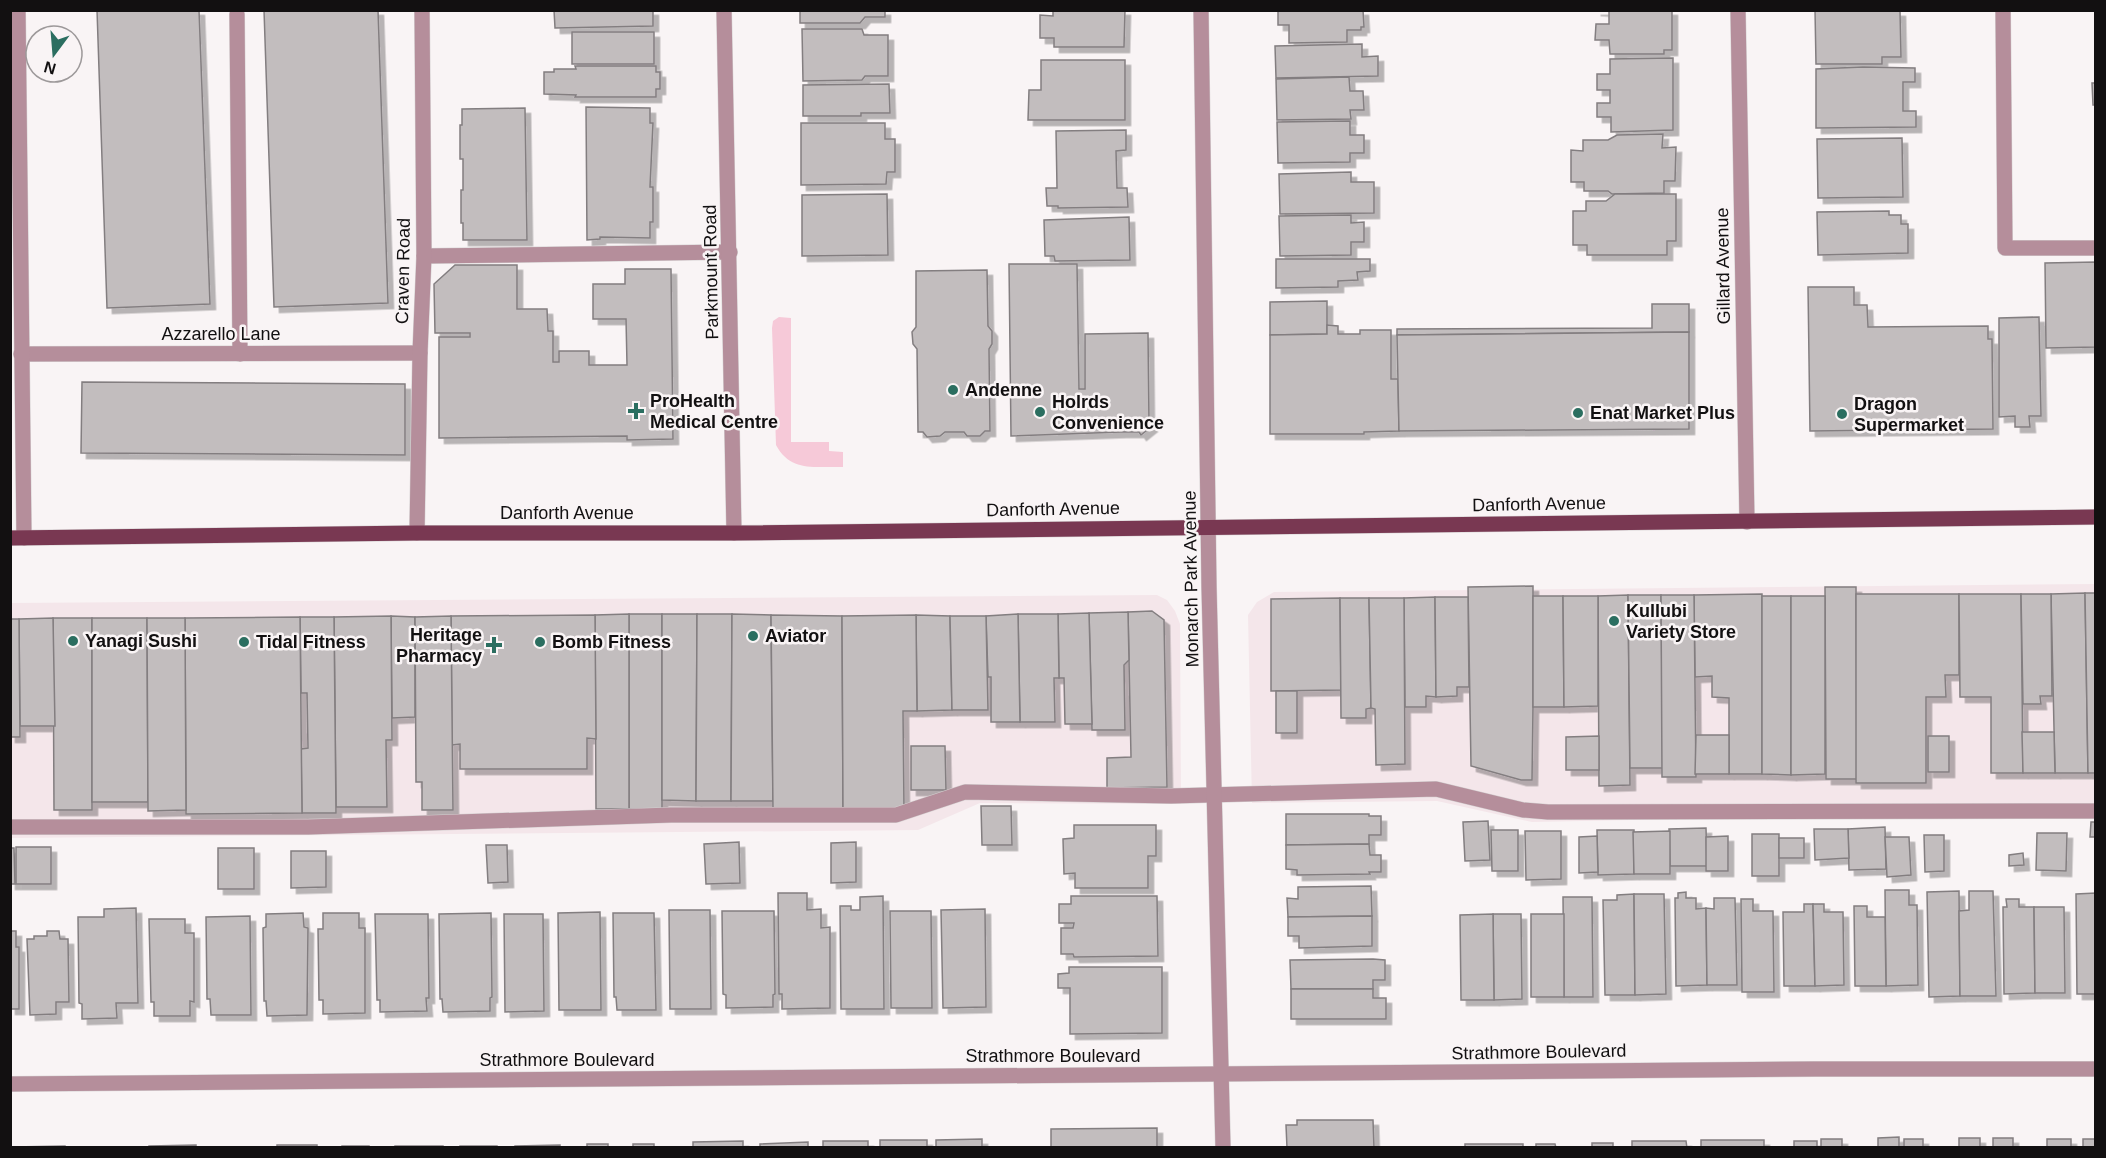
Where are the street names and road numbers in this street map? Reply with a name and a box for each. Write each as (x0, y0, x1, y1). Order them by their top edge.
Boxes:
street label: Parkmount Road (700, 204, 722, 340)
street label: Gillard Avenue (1712, 207, 1734, 325)
street label: Craven Road (392, 218, 414, 324)
street label: Azzarello Lane (161, 324, 281, 344)
street label: Monarch Park Avenue (1179, 490, 1203, 668)
street label: Danforth Avenue (1472, 493, 1606, 515)
street label: Danforth Avenue (986, 498, 1120, 520)
street label: Danforth Avenue (500, 503, 634, 523)
street label: Strathmore Boulevard (1451, 1040, 1627, 1064)
street label: Strathmore Boulevard (965, 1046, 1141, 1066)
street label: Strathmore Boulevard (479, 1050, 655, 1070)

